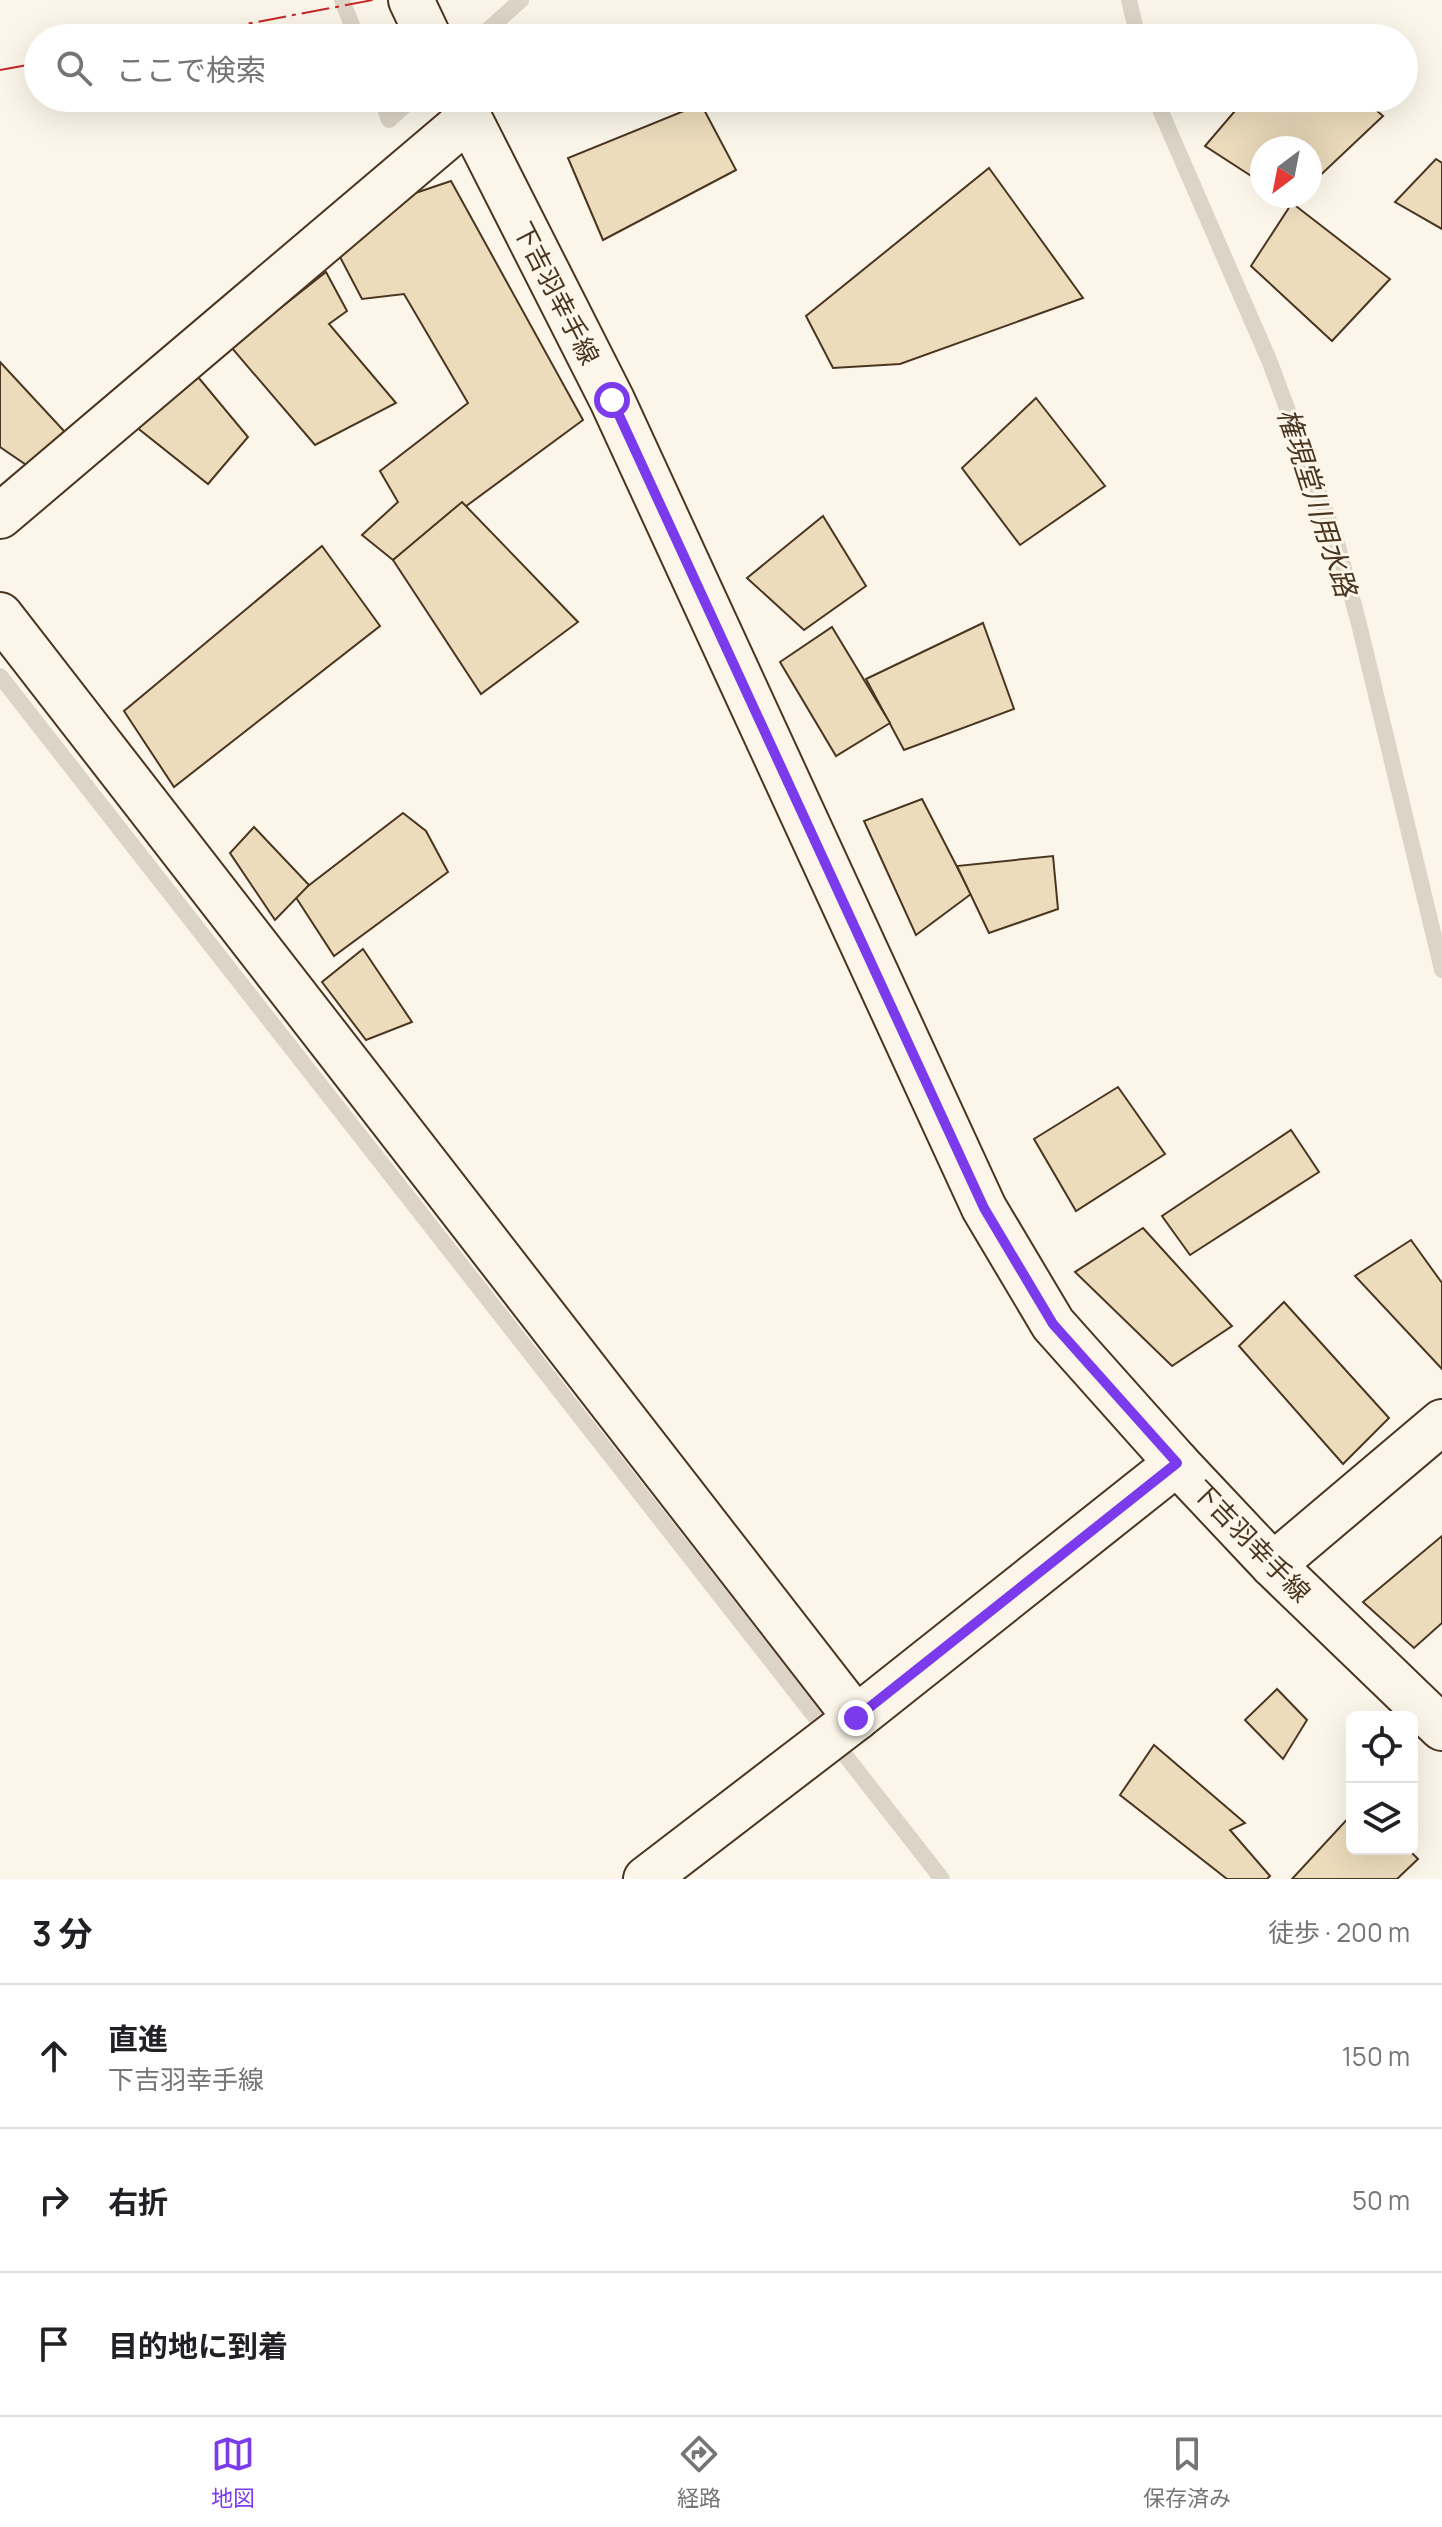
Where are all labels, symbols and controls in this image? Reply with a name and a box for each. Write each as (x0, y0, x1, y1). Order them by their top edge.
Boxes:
search box (24, 24, 1418, 112)
icon: search (52, 46, 96, 90)
text: ここで検索 (116, 49, 266, 90)
north arrow (1250, 136, 1322, 208)
street label: 下吉羽幸手線 (506, 215, 608, 371)
route start (594, 382, 630, 418)
water label: 権現堂川用水路 (1270, 403, 1367, 603)
street label: 下吉羽幸手線 (1185, 1472, 1319, 1610)
route end (838, 1700, 874, 1736)
map controls (1346, 1711, 1418, 1855)
button: locate (1346, 1711, 1418, 1783)
button: layers (1346, 1783, 1418, 1855)
text: 3 分 (32, 1910, 93, 1956)
text: 徒歩 · 200 m (1268, 1914, 1410, 1950)
text: 直進 (108, 2018, 168, 2059)
icon: ahead (32, 2034, 76, 2078)
text: 150 m (1342, 2038, 1410, 2074)
text: 下吉羽幸手線 (108, 2061, 264, 2097)
icon: right (32, 2178, 76, 2222)
text: 右折 (108, 2181, 168, 2222)
text: 50 m (1352, 2182, 1410, 2218)
icon: arrive (32, 2322, 76, 2366)
text: 目的地に到着 (108, 2325, 288, 2366)
tab: 地図 (211, 2432, 255, 2513)
tab: 経路 (677, 2432, 721, 2513)
tab: 保存済み (1143, 2432, 1231, 2513)

